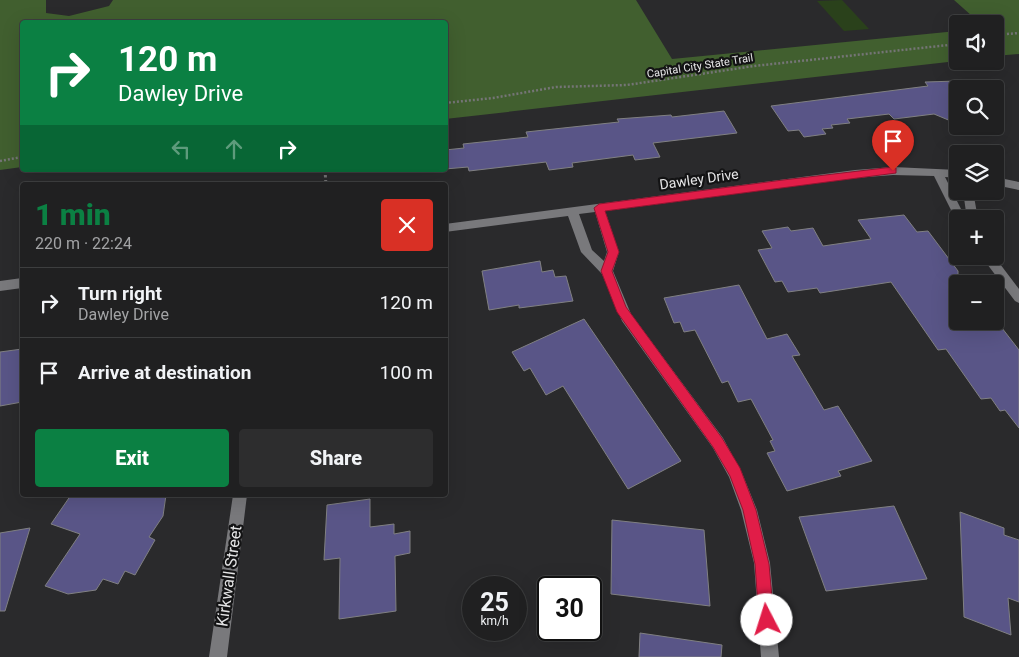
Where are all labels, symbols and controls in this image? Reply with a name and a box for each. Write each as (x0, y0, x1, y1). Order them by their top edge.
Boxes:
map controls (949, 15, 1004, 330)
button: sound (949, 15, 1004, 70)
text: 120 m (118, 39, 217, 80)
icon: right (35, 40, 100, 105)
street label: Capital City State Trail (646, 51, 754, 81)
button: search (949, 80, 1004, 135)
text: Dawley Drive (118, 81, 243, 106)
pin (872, 120, 914, 171)
icon: arrive (879, 127, 907, 155)
icon: left (167, 135, 195, 163)
icon: ahead (220, 135, 248, 163)
icon: right (273, 135, 301, 163)
button: layers (949, 145, 1004, 200)
street label: Dawley Drive (658, 166, 740, 192)
text: 1 min (35, 197, 111, 232)
button: close (381, 199, 433, 251)
button: + (949, 210, 1004, 265)
text: 220 m · 22:24 (35, 234, 132, 253)
button: − (949, 275, 1004, 330)
text: Turn right (78, 282, 162, 305)
icon: right (35, 289, 63, 317)
text: 120 m (380, 291, 433, 314)
text: Dawley Drive (78, 305, 169, 324)
icon: arrive (35, 359, 63, 387)
text: Arrive at destination (78, 361, 251, 384)
text: 100 m (380, 361, 433, 384)
button: Exit (35, 429, 229, 487)
button: Share (239, 429, 433, 487)
street label: Kirkwall Street (212, 524, 246, 628)
speed limit sign: 30 (537, 576, 602, 641)
text: 25 (480, 588, 509, 617)
position arrow (740, 593, 792, 645)
text: km/h (480, 614, 509, 628)

